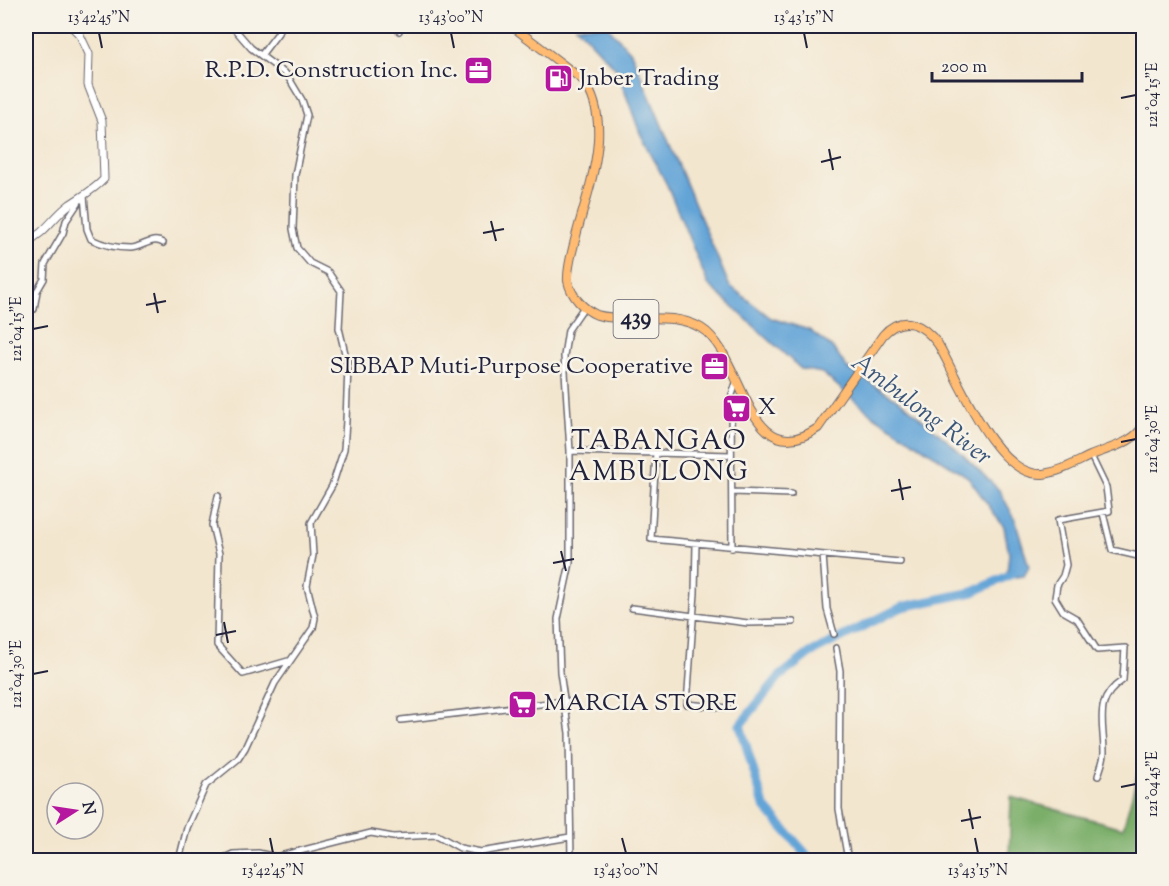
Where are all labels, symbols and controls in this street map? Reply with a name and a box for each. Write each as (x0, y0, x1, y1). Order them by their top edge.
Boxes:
text: 13°42'45"N (68, 8, 130, 29)
text: 13°43'00"N (419, 8, 483, 29)
text: 13°43'15"N (774, 8, 834, 29)
scale bar (932, 45, 1082, 83)
place label: R.P.D. Construction Inc. (205, 54, 458, 88)
office icon: R.P.D. Construction Inc. (463, 55, 495, 87)
text: 200 m (941, 55, 987, 81)
place label: Jnber Trading (577, 62, 719, 96)
text: 121°04'15"E (1143, 62, 1164, 128)
fuel station icon: Jnber Trading (542, 63, 574, 95)
text: 121°04'15"E (7, 296, 28, 362)
road number: 439 (614, 300, 658, 338)
water label: Ambulong River (843, 345, 999, 475)
place label: SIBBAP Muti-Purpose Cooperative (329, 350, 693, 384)
office icon: SIBBAP Muti-Purpose Cooperative (698, 351, 730, 383)
place label: X (758, 391, 776, 425)
supermarket icon: X (721, 392, 753, 424)
text: 121°04'30"E (1143, 405, 1164, 473)
district label: TABANGAO AMBULONG (569, 423, 749, 493)
text: 121°04'30"E (7, 640, 28, 708)
place label: MARCIA STORE (544, 687, 738, 721)
supermarket icon: MARCIA STORE (507, 688, 539, 720)
text: 121°04'45"E (1143, 751, 1164, 817)
north arrow (45, 781, 105, 841)
text: N (75, 800, 100, 817)
text: 13°42'45"N (242, 861, 304, 882)
text: 13°43'00"N (594, 861, 658, 882)
text: 13°43'15"N (948, 861, 1008, 882)

